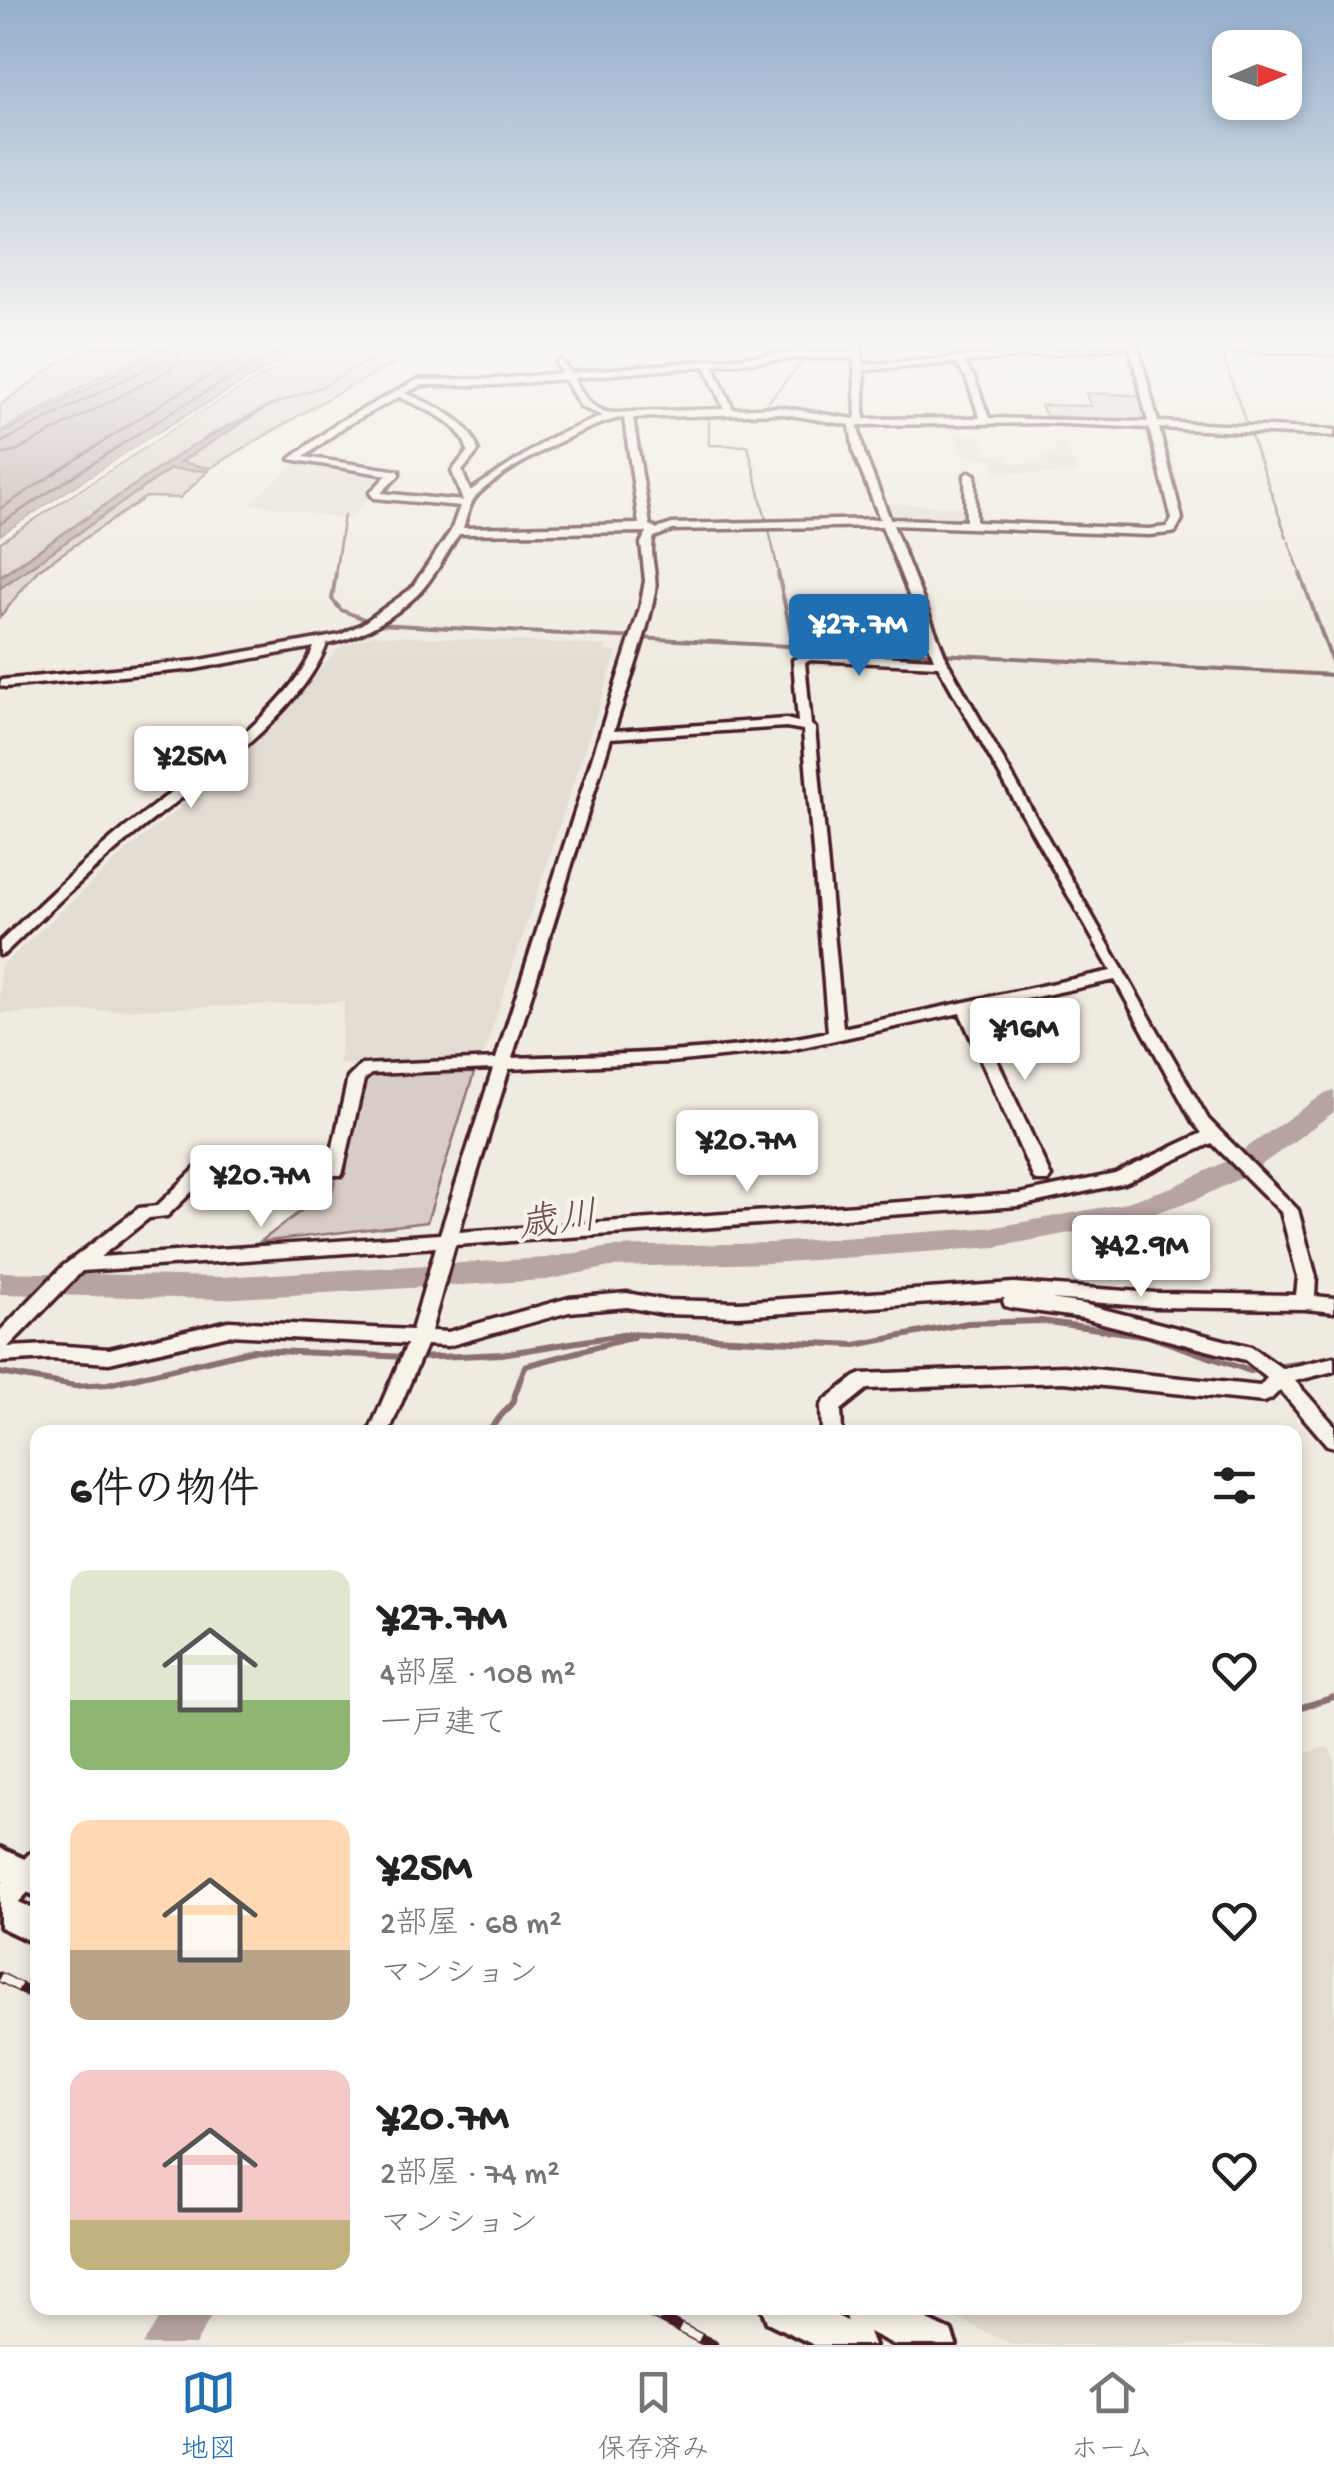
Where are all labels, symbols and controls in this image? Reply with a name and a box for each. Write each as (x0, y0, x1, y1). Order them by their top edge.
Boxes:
north arrow (1212, 30, 1302, 120)
map controls (1212, 30, 1302, 120)
pin: ¥27.7M (778, 594, 940, 679)
text: ¥27.7M (811, 607, 907, 645)
pin: ¥25M (132, 726, 250, 811)
text: ¥25M (156, 739, 226, 777)
pin: ¥16M (966, 998, 1084, 1083)
text: ¥16M (992, 1011, 1058, 1049)
pin: ¥20.7M (666, 1110, 828, 1195)
text: ¥20.7M (698, 1123, 796, 1161)
pin: ¥20.7M (180, 1145, 342, 1230)
text: ¥20.7M (212, 1158, 310, 1196)
water label: 歳川 (515, 1194, 601, 1252)
pin: ¥42.9M (1060, 1215, 1222, 1300)
text: ¥42.9M (1094, 1228, 1188, 1266)
icon: filters (1207, 1458, 1262, 1513)
text: 6件の物件 (70, 1469, 259, 1518)
text: ¥27.7M (380, 1596, 506, 1645)
icon: home (150, 1610, 270, 1730)
icon: heart (1207, 1643, 1262, 1698)
text: 4部屋 · 108 m² (380, 1657, 576, 1695)
text: 一戸建て (380, 1707, 508, 1745)
text: ¥25M (380, 1846, 471, 1895)
icon: home (150, 1860, 270, 1980)
icon: heart (1207, 1893, 1262, 1948)
text: 2部屋 · 68 m² (380, 1907, 562, 1945)
text: マンション (380, 1957, 539, 1995)
text: ¥20.7M (380, 2096, 508, 2145)
icon: home (150, 2110, 270, 2230)
icon: heart (1207, 2143, 1262, 2198)
text: 2部屋 · 74 m² (380, 2157, 560, 2195)
text: マンション (380, 2207, 539, 2245)
tab: 地図 (181, 2365, 237, 2468)
tab: 保存済み (598, 2365, 710, 2468)
tab: ホーム (1071, 2365, 1153, 2468)

